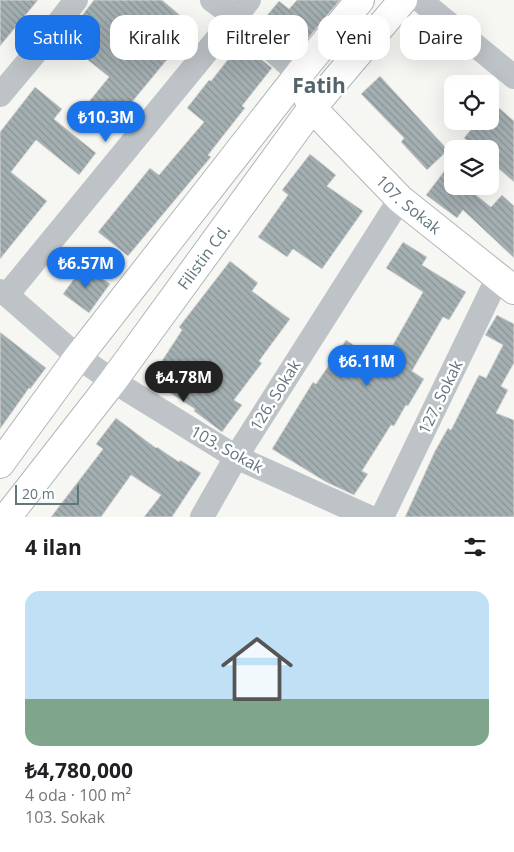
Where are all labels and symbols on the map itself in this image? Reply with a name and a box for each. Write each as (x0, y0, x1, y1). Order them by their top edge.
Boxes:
district label: Fatih (292, 71, 346, 99)
pin: ₺10.3M (65, 100, 147, 143)
street label: 107. Sokak (371, 170, 446, 239)
street label: Filistin Cd. (172, 220, 235, 294)
pin: ₺6.57M (45, 246, 127, 289)
pin: ₺6.11M (326, 344, 408, 387)
street label: 126. Sokak (244, 355, 306, 435)
street label: 127. Sokak (413, 356, 468, 438)
pin: ₺4.78M (143, 360, 225, 403)
street label: 103. Sokak (187, 420, 268, 478)
scale bar (15, 482, 79, 505)

